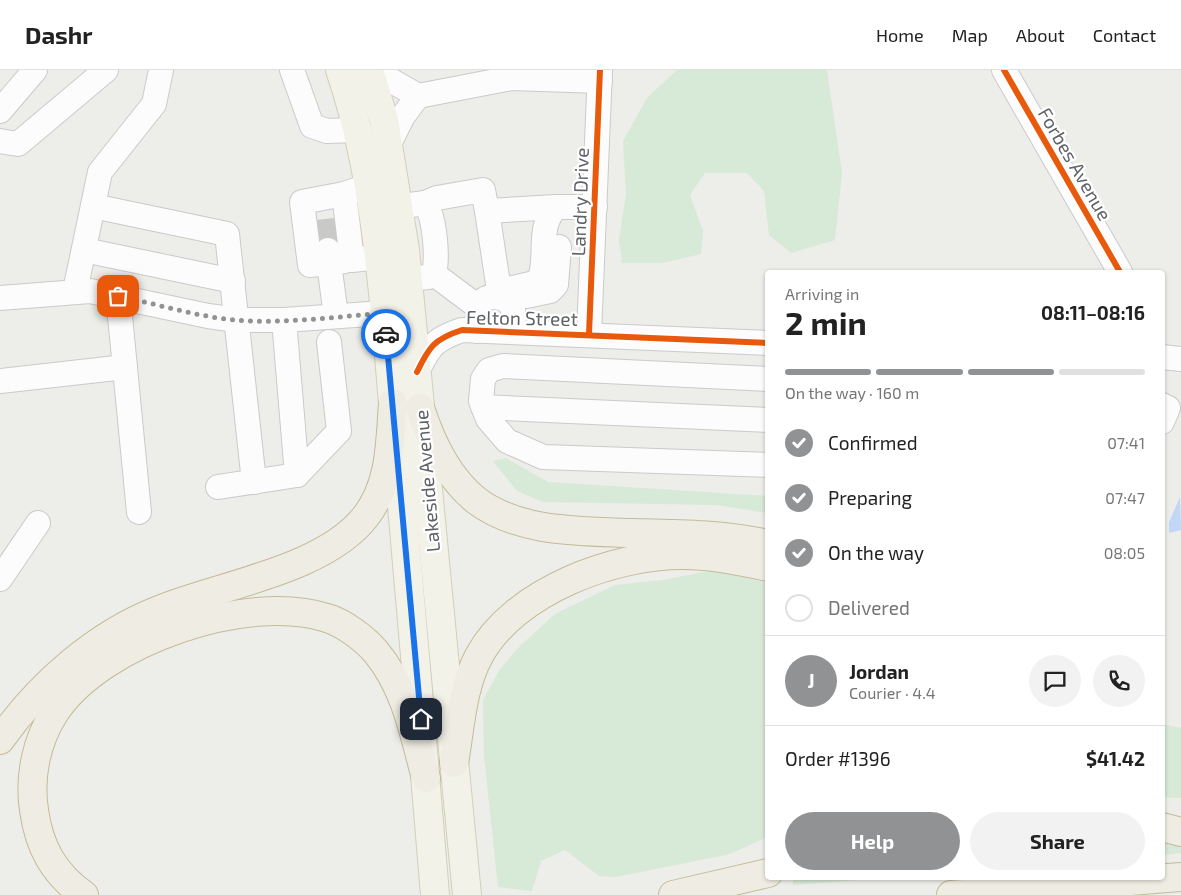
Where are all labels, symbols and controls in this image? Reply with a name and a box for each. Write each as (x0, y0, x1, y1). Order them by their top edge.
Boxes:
text: Dashr (25, 20, 93, 49)
text: Home (876, 24, 924, 46)
text: Map (952, 24, 988, 46)
text: About (1016, 24, 1065, 46)
text: Contact (1093, 24, 1156, 46)
street label: Forbes Avenue (1034, 103, 1117, 224)
street label: Landry Drive (566, 147, 593, 257)
pin (97, 275, 139, 317)
icon: bag (104, 282, 132, 310)
text: Arriving in (785, 284, 859, 303)
text: 08:11–08:16 (1041, 301, 1145, 324)
text: 2 min (785, 303, 867, 341)
street label: Felton Street (466, 305, 578, 330)
courier (361, 309, 411, 359)
icon: car (372, 320, 400, 348)
text: On the way · 160 m (785, 383, 919, 402)
street label: Lakeside Avenue (409, 409, 444, 553)
icon: check (785, 429, 813, 457)
text: Confirmed (828, 431, 918, 454)
text: 07:41 (1107, 433, 1145, 452)
icon: check (785, 484, 813, 512)
text: Preparing (828, 486, 912, 509)
text: 07:47 (1105, 488, 1145, 507)
icon: check (785, 539, 813, 567)
text: On the way (828, 541, 924, 564)
text: 08:05 (1104, 543, 1145, 562)
text: Delivered (828, 596, 910, 619)
button: chat (1029, 655, 1081, 707)
button: phone (1093, 655, 1145, 707)
text: Jordan (849, 660, 909, 683)
text: J (807, 669, 815, 692)
text: Courier · 4.4 (849, 683, 936, 702)
pin (400, 698, 442, 740)
icon: home (407, 705, 435, 733)
text: Order #1396 (785, 747, 891, 770)
text: $41.42 (1086, 747, 1145, 770)
button: Help (785, 812, 960, 870)
button: Share (970, 812, 1145, 870)

